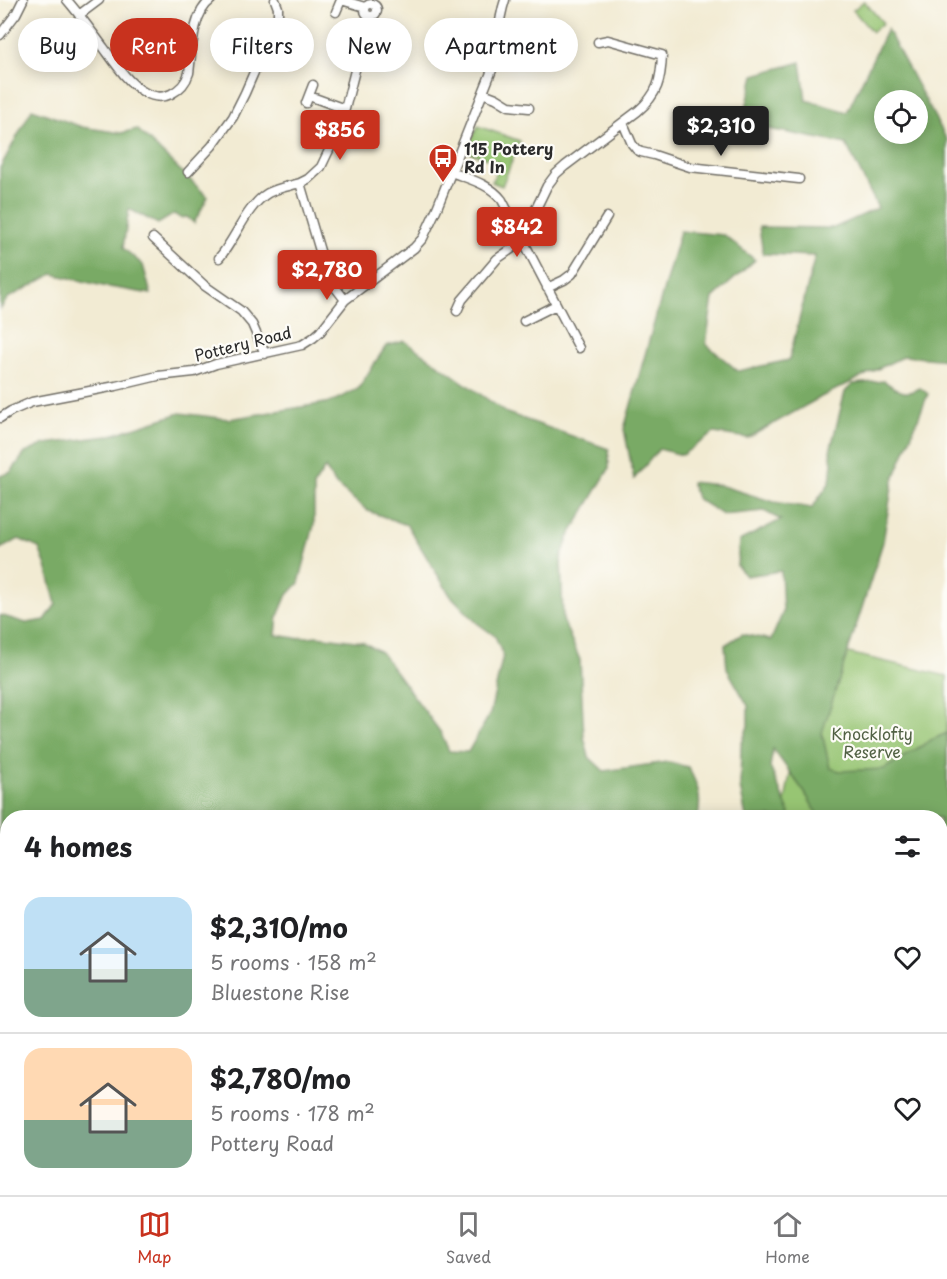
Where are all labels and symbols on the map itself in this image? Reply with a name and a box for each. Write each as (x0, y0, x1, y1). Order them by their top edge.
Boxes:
pin: $2,310 (672, 106, 770, 157)
pin: $856 (304, 110, 376, 161)
place label: 115 Pottery Rd In (464, 136, 553, 178)
bus stop icon: 115 Pottery Rd In (427, 142, 459, 184)
pin: $842 (481, 207, 553, 258)
pin: $2,780 (278, 250, 376, 301)
street label: Pottery Road (192, 319, 294, 367)
park label: Knocklofty Reserve (831, 721, 913, 763)

